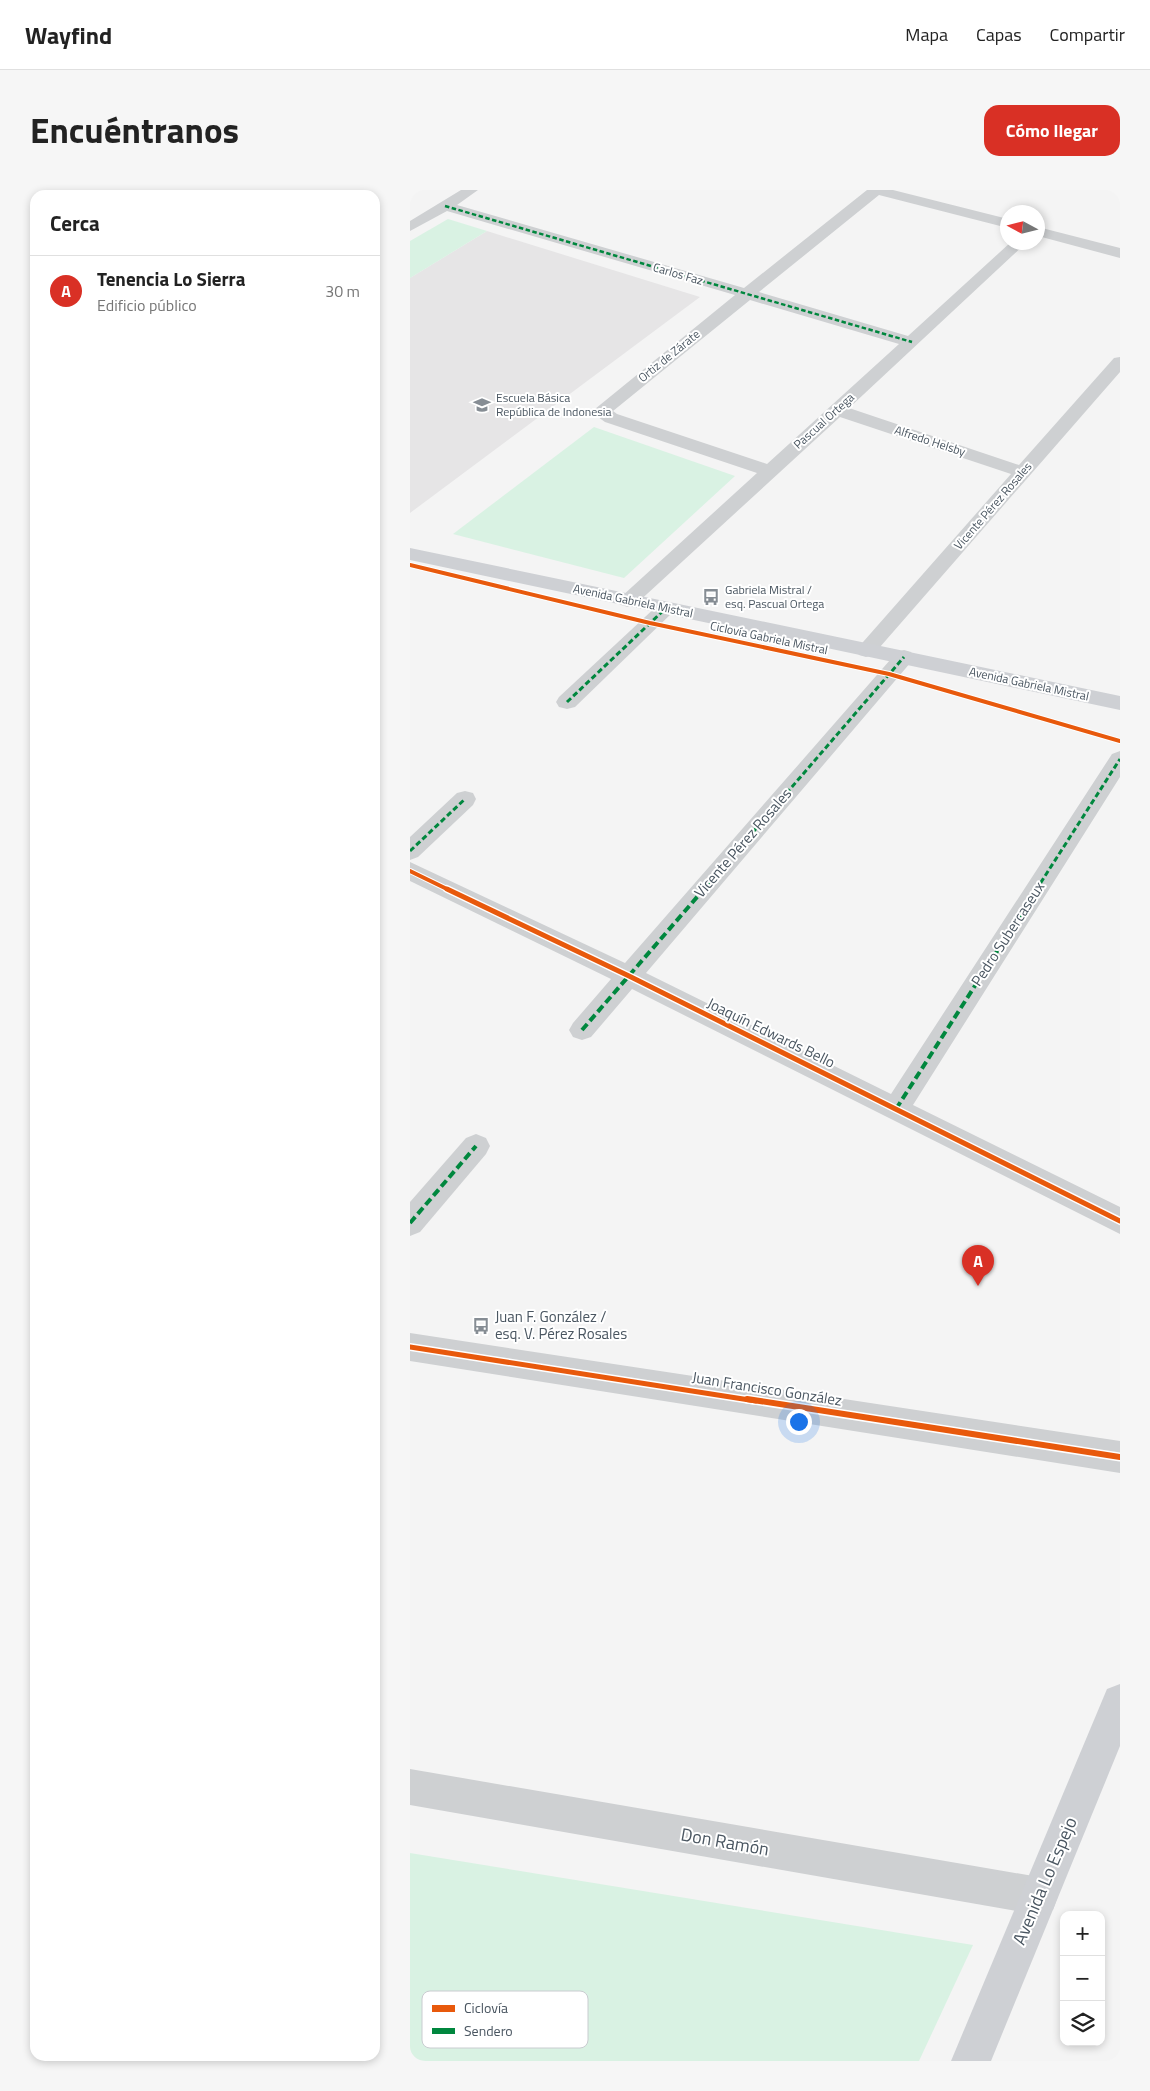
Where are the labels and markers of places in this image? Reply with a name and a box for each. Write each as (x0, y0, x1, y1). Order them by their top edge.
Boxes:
place label: Escuela Básica República de Indonesia (496, 388, 612, 421)
school or university icon: Escuela Básica República de Indonesia (472, 395, 492, 415)
place label: Gabriela Mistral / esq. Pascual Ortega (725, 580, 824, 613)
bus stop icon: Gabriela Mistral / esq. Pascual Ortega (701, 587, 721, 607)
pin: A (962, 1245, 994, 1286)
place label: Juan F. González / esq. V. Pérez Rosales (495, 1305, 627, 1345)
bus stop icon: Juan F. González / esq. V. Pérez Rosales (471, 1316, 491, 1336)

